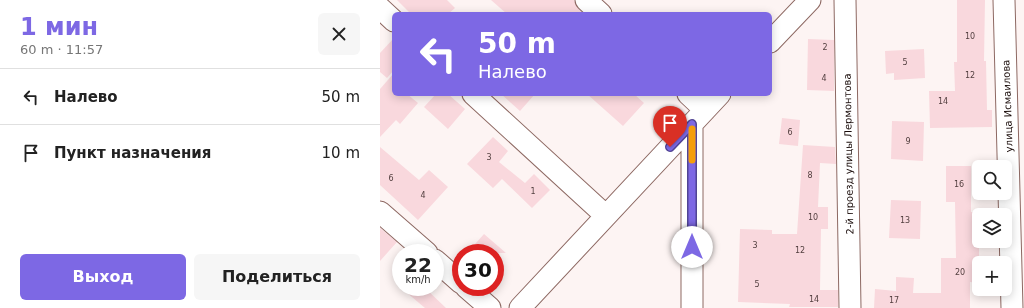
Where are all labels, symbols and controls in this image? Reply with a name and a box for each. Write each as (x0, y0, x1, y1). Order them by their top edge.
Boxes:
text: 1 мин (20, 13, 98, 41)
button: close (318, 13, 360, 55)
text: 50 m (478, 27, 556, 60)
icon: left (412, 28, 464, 80)
house number: 10 (965, 32, 975, 41)
text: 60 m · 11:57 (20, 42, 103, 57)
house number: 2 (822, 43, 828, 52)
house number: 5 (902, 58, 908, 67)
street label: улица Исмаилова (1000, 60, 1015, 152)
text: Налево (478, 61, 547, 82)
house number: 12 (965, 71, 975, 80)
street label: 2-й проезд улицы Лермонтова (842, 73, 855, 235)
house number: 4 (821, 74, 827, 83)
icon: left (20, 86, 42, 108)
text: Налево (54, 88, 118, 106)
text: 50 m (322, 88, 360, 106)
house number: 14 (938, 97, 948, 106)
pin (653, 106, 687, 147)
icon: arrive (659, 112, 681, 134)
house number: 6 (787, 128, 793, 137)
house number: 9 (905, 137, 911, 146)
icon: arrive (20, 142, 42, 164)
text: Пункт назначения (54, 144, 211, 162)
text: 10 m (322, 144, 360, 162)
house number: 3 (486, 153, 492, 162)
map controls (972, 160, 1012, 296)
button: search (972, 160, 1012, 200)
house number: 8 (807, 171, 813, 180)
house number: 6 (388, 174, 394, 183)
house number: 16 (954, 180, 964, 189)
house number: 1 (530, 187, 536, 196)
house number: 4 (420, 191, 426, 200)
button: layers (972, 208, 1012, 248)
house number: 10 (808, 213, 818, 222)
house number: 13 (900, 216, 910, 225)
position arrow (671, 226, 713, 268)
house number: 3 (752, 241, 758, 250)
speed limit sign: 30 (452, 244, 504, 296)
house number: 12 (795, 246, 805, 255)
text: 22 (404, 253, 432, 277)
button: Выход (20, 254, 186, 300)
button: Поделиться (194, 254, 360, 300)
button: + (972, 256, 1012, 296)
house number: 20 (955, 268, 965, 277)
text: km/h (405, 274, 431, 285)
house number: 5 (754, 280, 760, 289)
house number: 14 (809, 295, 819, 304)
house number: 17 (889, 296, 899, 305)

